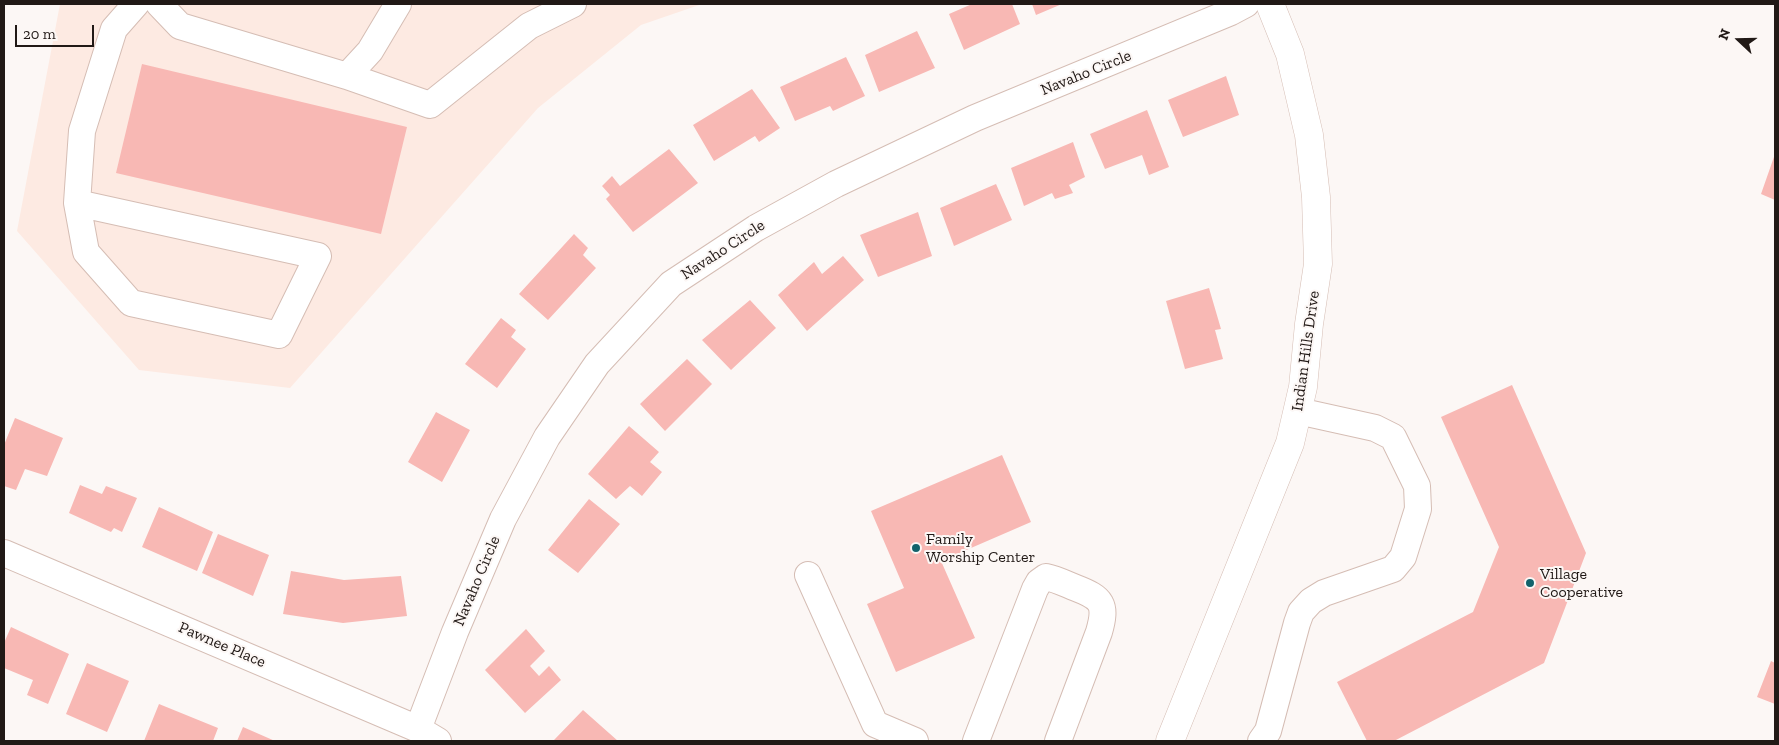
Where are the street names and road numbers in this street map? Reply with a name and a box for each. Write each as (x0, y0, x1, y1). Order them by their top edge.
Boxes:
street label: Navaho Circle (1038, 46, 1134, 100)
street label: Navaho Circle (677, 216, 769, 284)
street label: Indian Hills Drive (1288, 290, 1324, 412)
street label: Navaho Circle (449, 533, 505, 629)
street label: Pawnee Place (176, 618, 268, 672)

